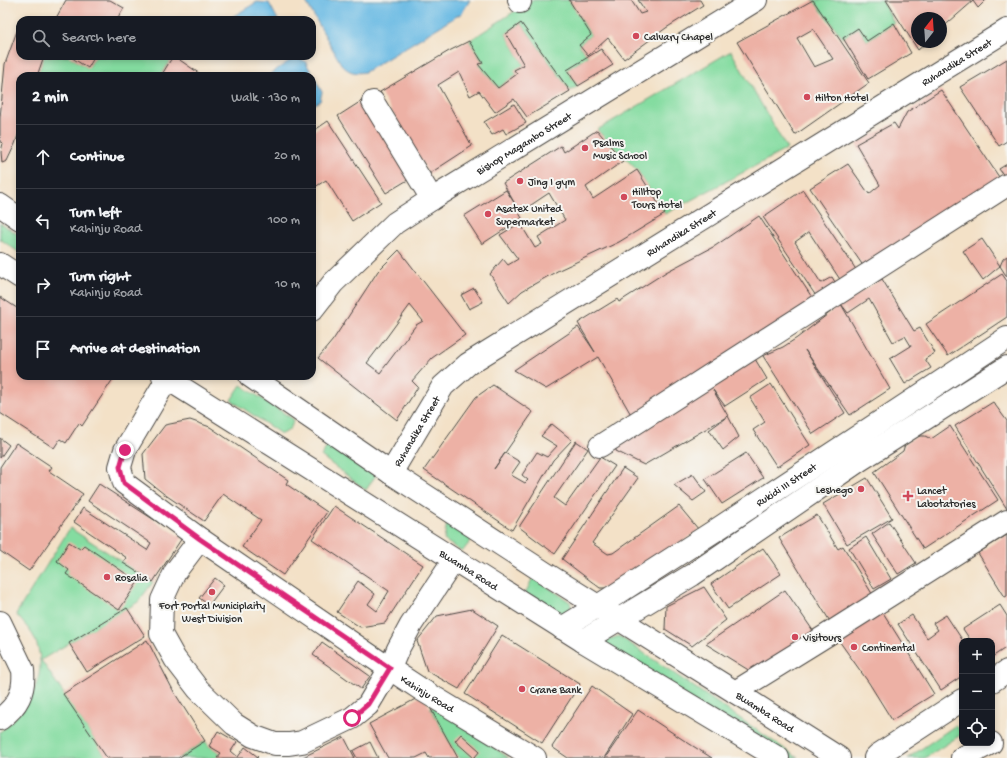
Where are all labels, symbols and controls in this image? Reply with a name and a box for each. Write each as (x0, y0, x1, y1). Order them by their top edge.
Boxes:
north arrow (911, 12, 947, 48)
search box (16, 16, 316, 60)
icon: search (30, 27, 52, 49)
text: Search here (62, 29, 136, 47)
marker: Calvary Chapel (631, 31, 641, 41)
place label: Calvary Chapel (644, 32, 713, 44)
street label: Ruhandika Street (920, 36, 996, 89)
text: 2 min (32, 88, 68, 108)
text: Walk · 130 m (231, 91, 300, 106)
marker: Hilton Hotel (802, 92, 812, 102)
place label: Hilton Hotel (815, 93, 869, 105)
street label: Bishop Magambo Street (474, 110, 576, 179)
place label: Psalms Music School (592, 138, 648, 163)
marker: Psalms Music School (580, 143, 590, 153)
icon: ahead (32, 146, 54, 168)
text: Continue (70, 148, 124, 166)
text: 20 m (274, 149, 300, 164)
marker: Jing I gym (515, 176, 525, 186)
place label: Jing I gym (528, 177, 575, 189)
place label: Hilltop Tours Hotel (631, 187, 683, 212)
marker: Hilltop Tours Hotel (619, 192, 629, 202)
text: Turn left (70, 204, 121, 222)
place label: Asatex United Supermarket (496, 204, 563, 229)
street label: Ruhandika Street (645, 207, 720, 260)
marker: Asatex United Supermarket (483, 209, 493, 219)
icon: left (32, 210, 54, 232)
text: 100 m (268, 213, 300, 228)
text: Kahinju Road (70, 222, 142, 237)
text: Turn right (70, 268, 130, 286)
icon: right (32, 274, 54, 296)
text: 10 m (275, 277, 300, 292)
text: Kahinju Road (70, 286, 142, 301)
icon: arrive (32, 338, 54, 360)
text: Arrive at destination (70, 340, 200, 358)
street label: Ruhandika Street (392, 393, 444, 469)
route end (116, 441, 134, 459)
street label: Rukidi III Street (754, 461, 820, 510)
marker: Leshego (856, 484, 866, 494)
place label: Leshego (816, 485, 853, 497)
place label: Lancet Labotatories (917, 486, 976, 511)
marker: Lancet Labotatories (902, 490, 914, 502)
street label: Bwamba Road (436, 547, 501, 595)
marker: Rosalia (102, 572, 112, 582)
place label: Rosalia (115, 573, 148, 585)
marker: Fort Portal Municiplaity West Division (207, 587, 217, 597)
place label: Fort Portal Municiplaity West Division (158, 601, 266, 626)
marker: Visitours (790, 632, 800, 642)
place label: Visitours (802, 633, 842, 645)
map controls (959, 638, 995, 746)
button: + (959, 638, 995, 674)
marker: Continental (849, 642, 859, 652)
place label: Continental (862, 643, 915, 655)
street label: Kahinju Road (398, 673, 457, 717)
button: − (959, 674, 995, 710)
marker: Crane Bank (517, 684, 527, 694)
place label: Crane Bank (530, 685, 582, 697)
street label: Bwamba Road (732, 690, 797, 737)
route start (343, 709, 361, 727)
button: locate (959, 710, 995, 746)

